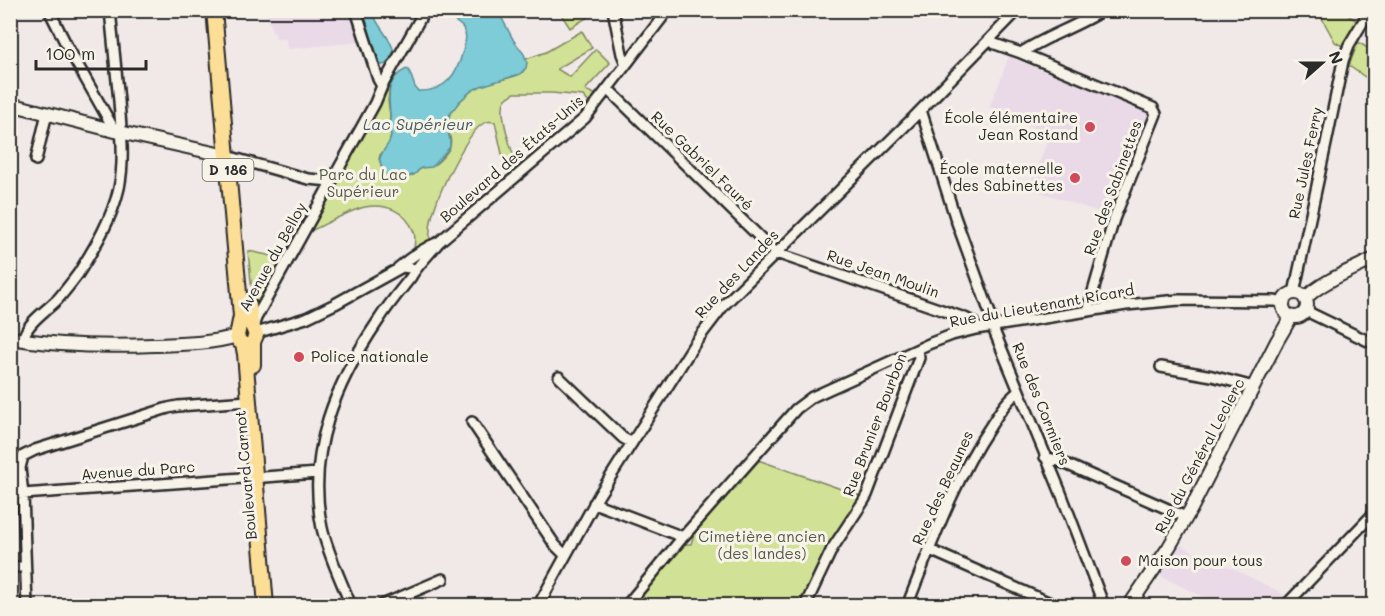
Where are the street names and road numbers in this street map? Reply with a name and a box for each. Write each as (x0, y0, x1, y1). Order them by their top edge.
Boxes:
street label: Boulevard des États-Unis (435, 90, 588, 226)
street label: Rue Jules Ferry (1283, 105, 1327, 221)
street label: Rue Gabriel Fauré (647, 106, 758, 214)
street label: Rue des Sabinettes (1078, 117, 1146, 258)
road number: D 186 (202, 159, 254, 181)
street label: Avenue du Belloy (234, 198, 311, 315)
street label: Rue des Landes (690, 225, 783, 322)
street label: Rue Jean Moulin (824, 244, 942, 302)
street label: Rue du Lieutenant Ricard (948, 279, 1136, 331)
street label: Rue des Cormiers (1008, 339, 1076, 468)
street label: Rue Brunier Bourbon (837, 350, 911, 499)
street label: Rue du Général Leclerc (1150, 374, 1249, 537)
street label: Boulevard Carnot (229, 409, 261, 541)
street label: Rue des Beaunes (907, 427, 977, 548)
street label: Avenue du Parc (80, 456, 196, 484)

